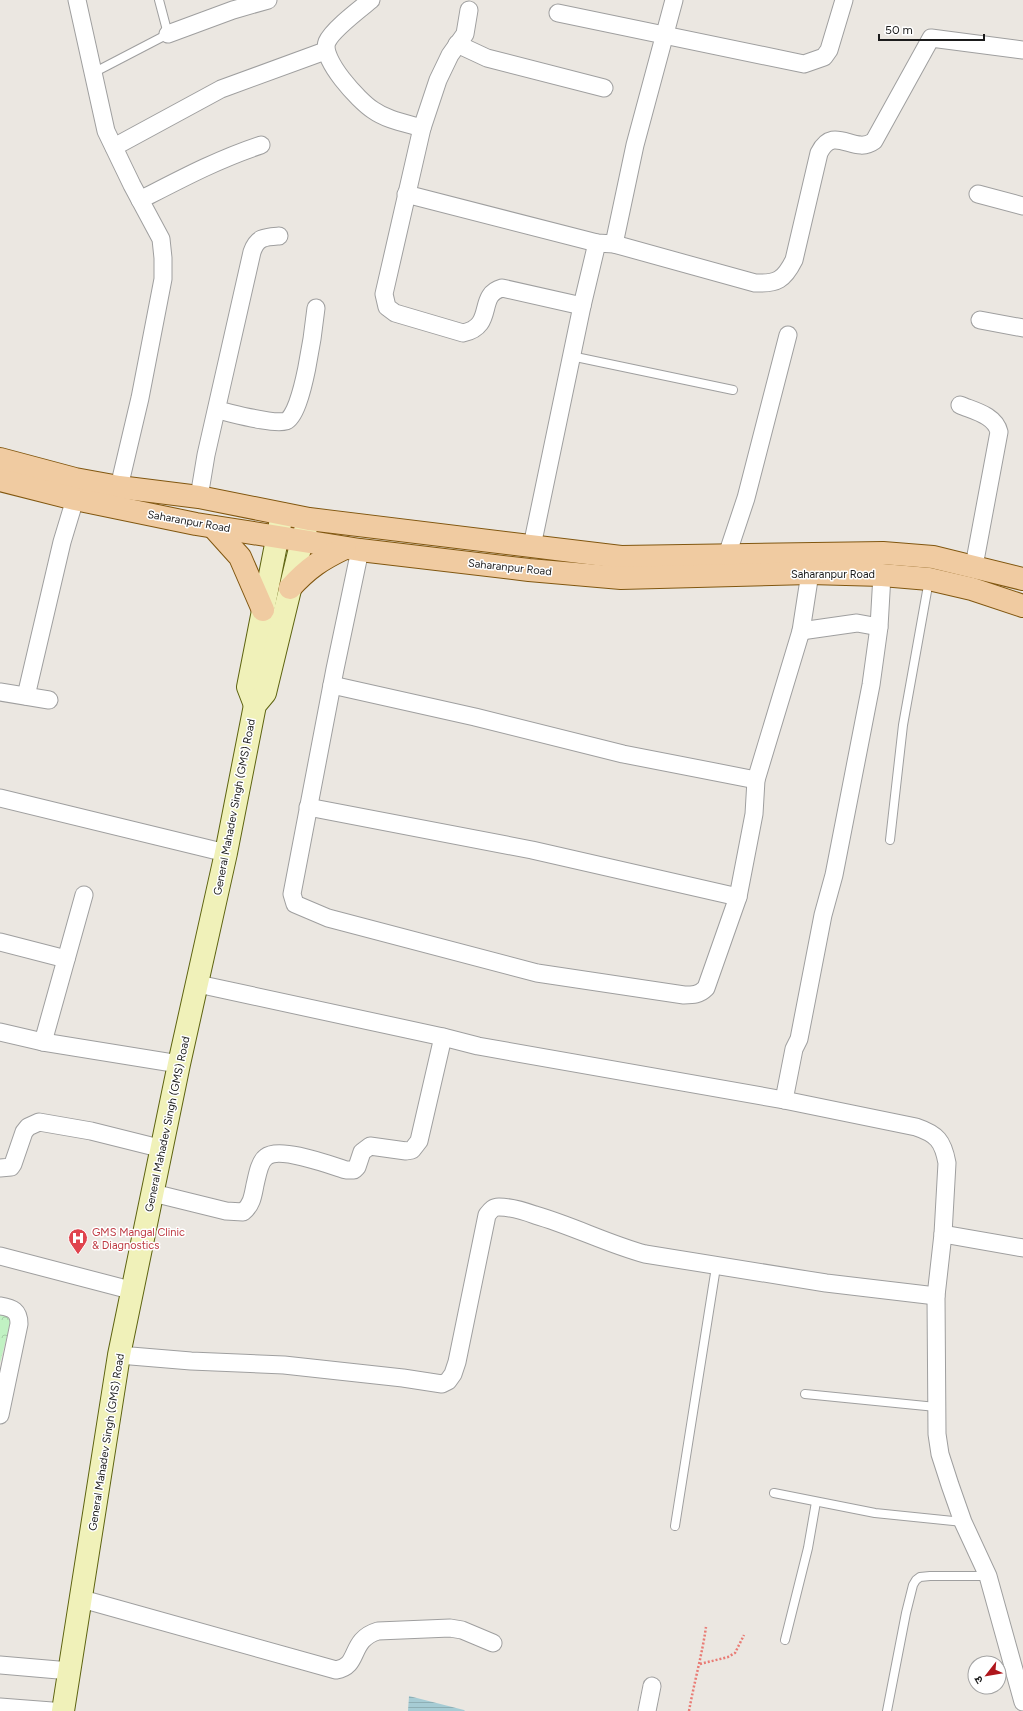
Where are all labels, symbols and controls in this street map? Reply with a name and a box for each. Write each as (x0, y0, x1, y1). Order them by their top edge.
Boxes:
scale bar (879, 16, 984, 42)
text: 50 m (885, 23, 913, 37)
street label: Saharanpur Road (146, 508, 231, 535)
street label: Saharanpur Road (468, 557, 552, 578)
street label: Saharanpur Road (791, 568, 875, 581)
street label: General Mahadev Singh (GMS) Road (211, 718, 258, 896)
street label: General Mahadev Singh (GMS) Road (142, 1035, 192, 1213)
place label: GMS Mangal Clinic & Diagnostics (92, 1226, 185, 1252)
hospital icon: GMS Mangal Clinic & Diagnostics (67, 1227, 89, 1255)
street label: General Mahadev Singh (GMS) Road (86, 1352, 127, 1532)
north arrow (967, 1655, 1007, 1695)
text: उ (971, 1673, 986, 1686)

